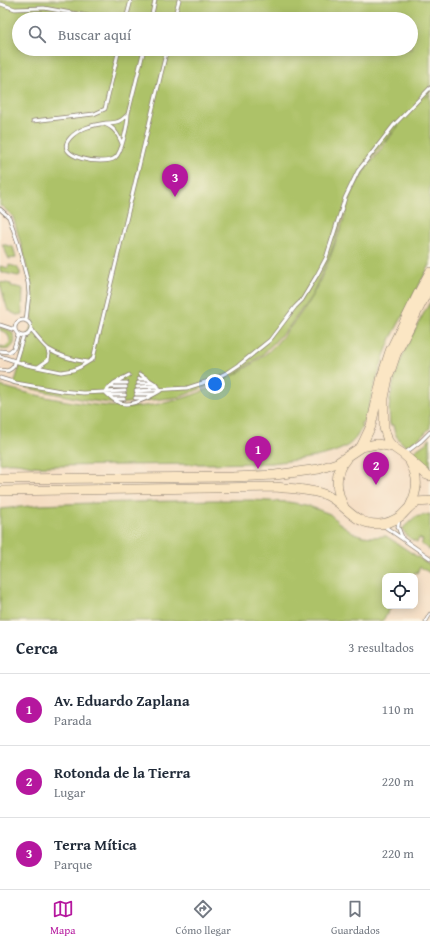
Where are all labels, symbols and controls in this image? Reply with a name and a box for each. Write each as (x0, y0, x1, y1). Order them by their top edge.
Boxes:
search box (12, 12, 418, 56)
icon: search (26, 23, 48, 45)
text: Buscar aquí (58, 24, 131, 45)
pin: 3 (162, 164, 188, 197)
your location (205, 374, 225, 394)
pin: 1 (245, 436, 271, 469)
pin: 2 (363, 452, 389, 485)
map controls (382, 573, 418, 609)
button: locate (382, 573, 418, 609)
text: Cerca (16, 635, 58, 660)
text: 3 resultados (348, 638, 414, 657)
text: Av. Eduardo Zaplana (54, 690, 190, 711)
text: 1 (26, 700, 32, 719)
text: 110 m (382, 700, 414, 719)
text: Parada (54, 711, 92, 730)
text: Rotonda de la Tierra (54, 762, 191, 783)
text: 2 (26, 772, 32, 791)
text: 220 m (382, 772, 414, 791)
text: Lugar (54, 783, 85, 802)
text: Terra Mítica (54, 834, 137, 855)
text: 3 (26, 844, 32, 863)
text: 220 m (382, 844, 414, 863)
text: Parque (54, 855, 92, 874)
tab: Mapa (50, 898, 75, 938)
tab: Cómo llegar (176, 898, 231, 938)
tab: Guardados (331, 898, 380, 938)

